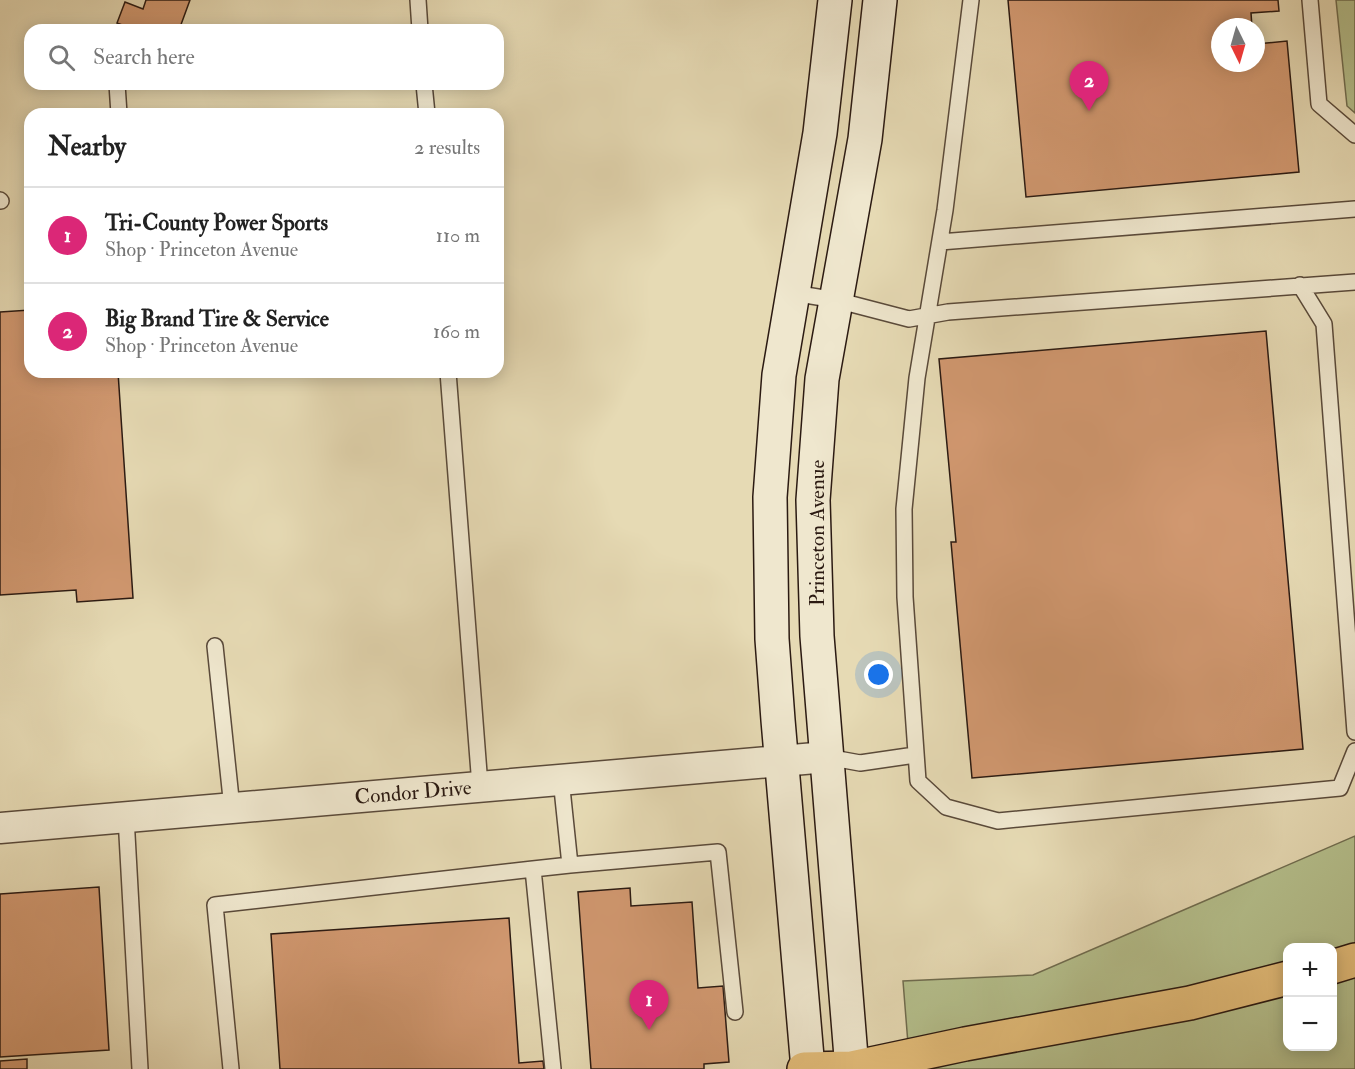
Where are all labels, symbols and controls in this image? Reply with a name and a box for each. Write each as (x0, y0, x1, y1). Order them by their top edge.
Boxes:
north arrow (1211, 18, 1265, 72)
search box (24, 24, 504, 90)
icon: search (45, 41, 78, 74)
text: Search here (93, 43, 195, 71)
pin: 2 (1070, 62, 1108, 111)
text: Nearby (48, 131, 126, 163)
text: 2 results (414, 135, 480, 160)
text: Tri-County Power Sports (105, 209, 328, 237)
text: 1 (64, 223, 71, 248)
text: 110 m (436, 223, 480, 248)
text: Shop · Princeton Avenue (105, 237, 298, 262)
text: Big Brand Tire & Service (105, 305, 329, 333)
text: 2 (62, 319, 73, 344)
text: 160 m (433, 319, 480, 344)
text: Shop · Princeton Avenue (105, 333, 298, 358)
street label: Princeton Avenue (804, 460, 831, 606)
your location (864, 660, 893, 689)
street label: Condor Drive (354, 774, 473, 811)
map controls (1283, 943, 1337, 1051)
button: + (1283, 943, 1337, 997)
pin: 1 (630, 980, 668, 1030)
button: − (1283, 997, 1337, 1051)

